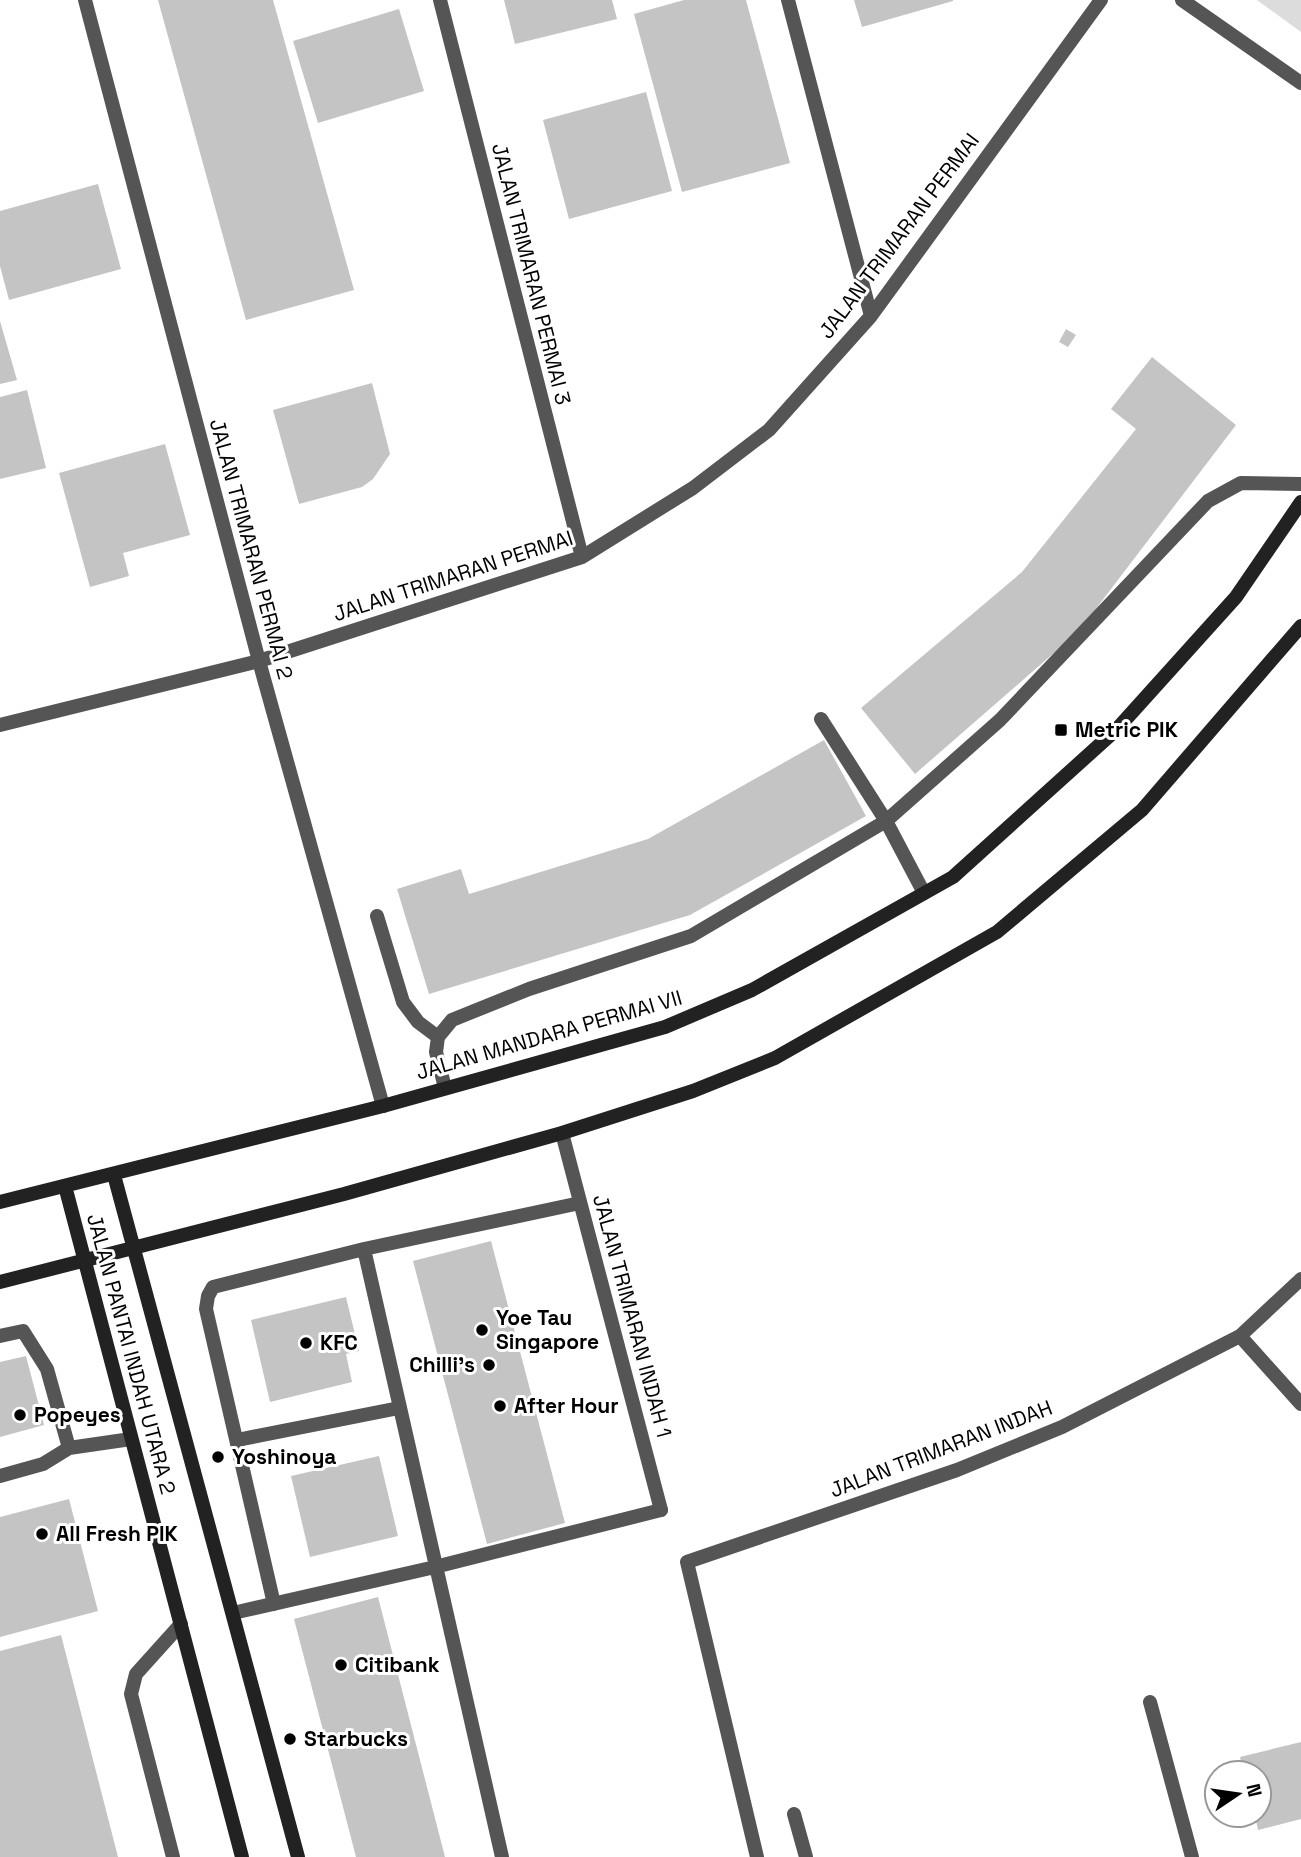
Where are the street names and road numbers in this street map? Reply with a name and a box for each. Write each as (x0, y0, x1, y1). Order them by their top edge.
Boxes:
street label: JALAN TRIMARAN PERMAI (812, 127, 985, 344)
street label: JALAN TRIMARAN PERMAI 3 (486, 140, 577, 408)
street label: JALAN TRIMARAN PERMAI 2 (204, 416, 299, 682)
street label: JALAN TRIMARAN PERMAI (329, 524, 576, 627)
street label: JALAN MANDARA PERMAI VII (413, 984, 685, 1085)
street label: JALAN TRIMARAN INDAH 1 (587, 1191, 678, 1440)
street label: JALAN PANTAI INDAH UTARA 2 (81, 1210, 182, 1497)
street label: JALAN TRIMARAN INDAH (826, 1394, 1056, 1503)

